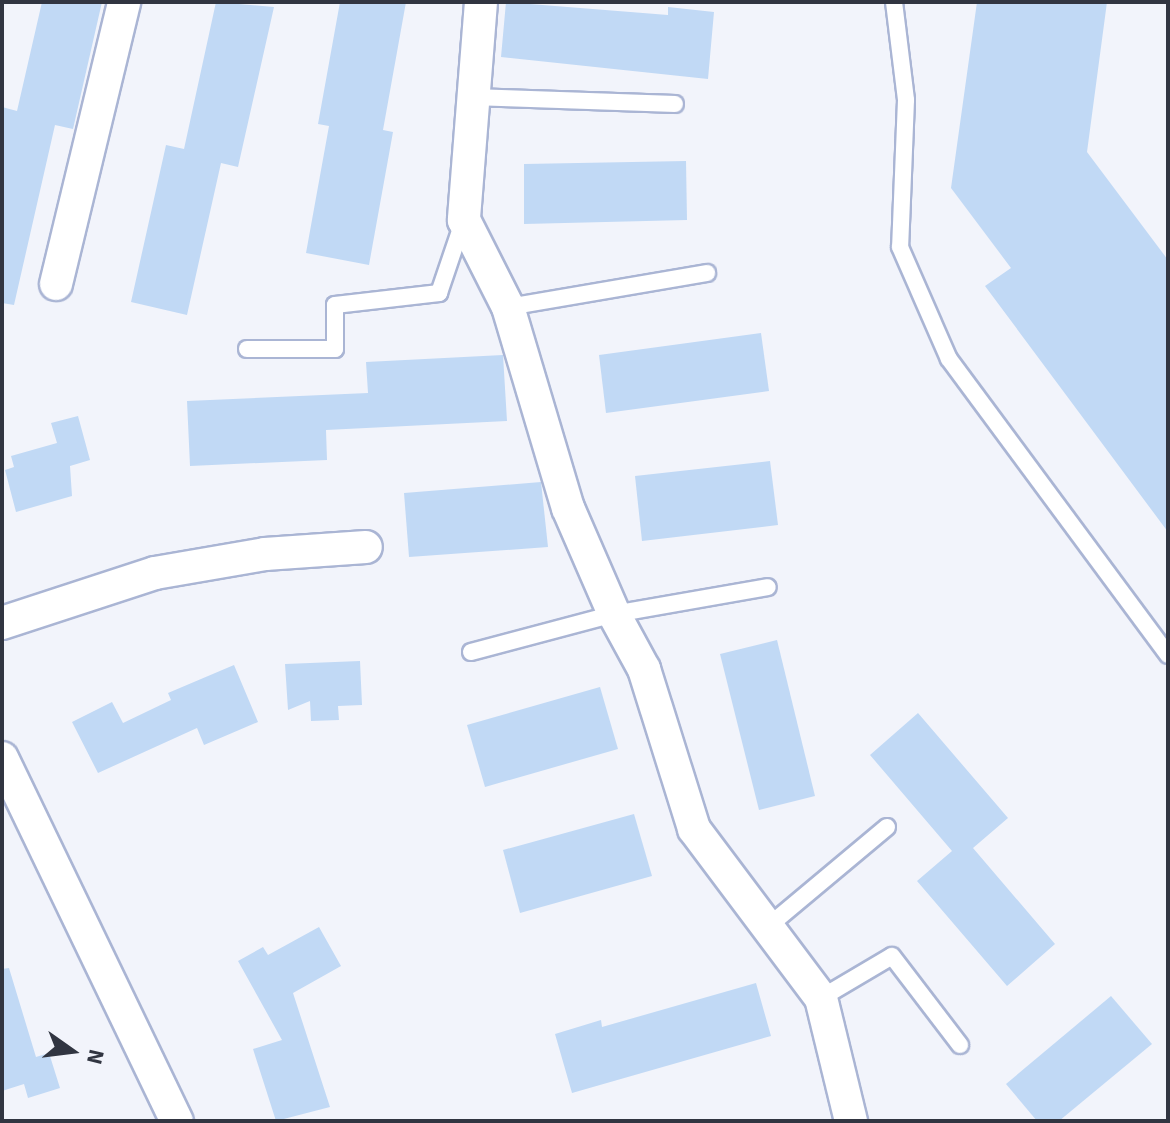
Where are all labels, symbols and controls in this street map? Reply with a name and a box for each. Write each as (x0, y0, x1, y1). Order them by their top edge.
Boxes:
north arrow (32, 1011, 112, 1091)
text: N (78, 1046, 113, 1068)

